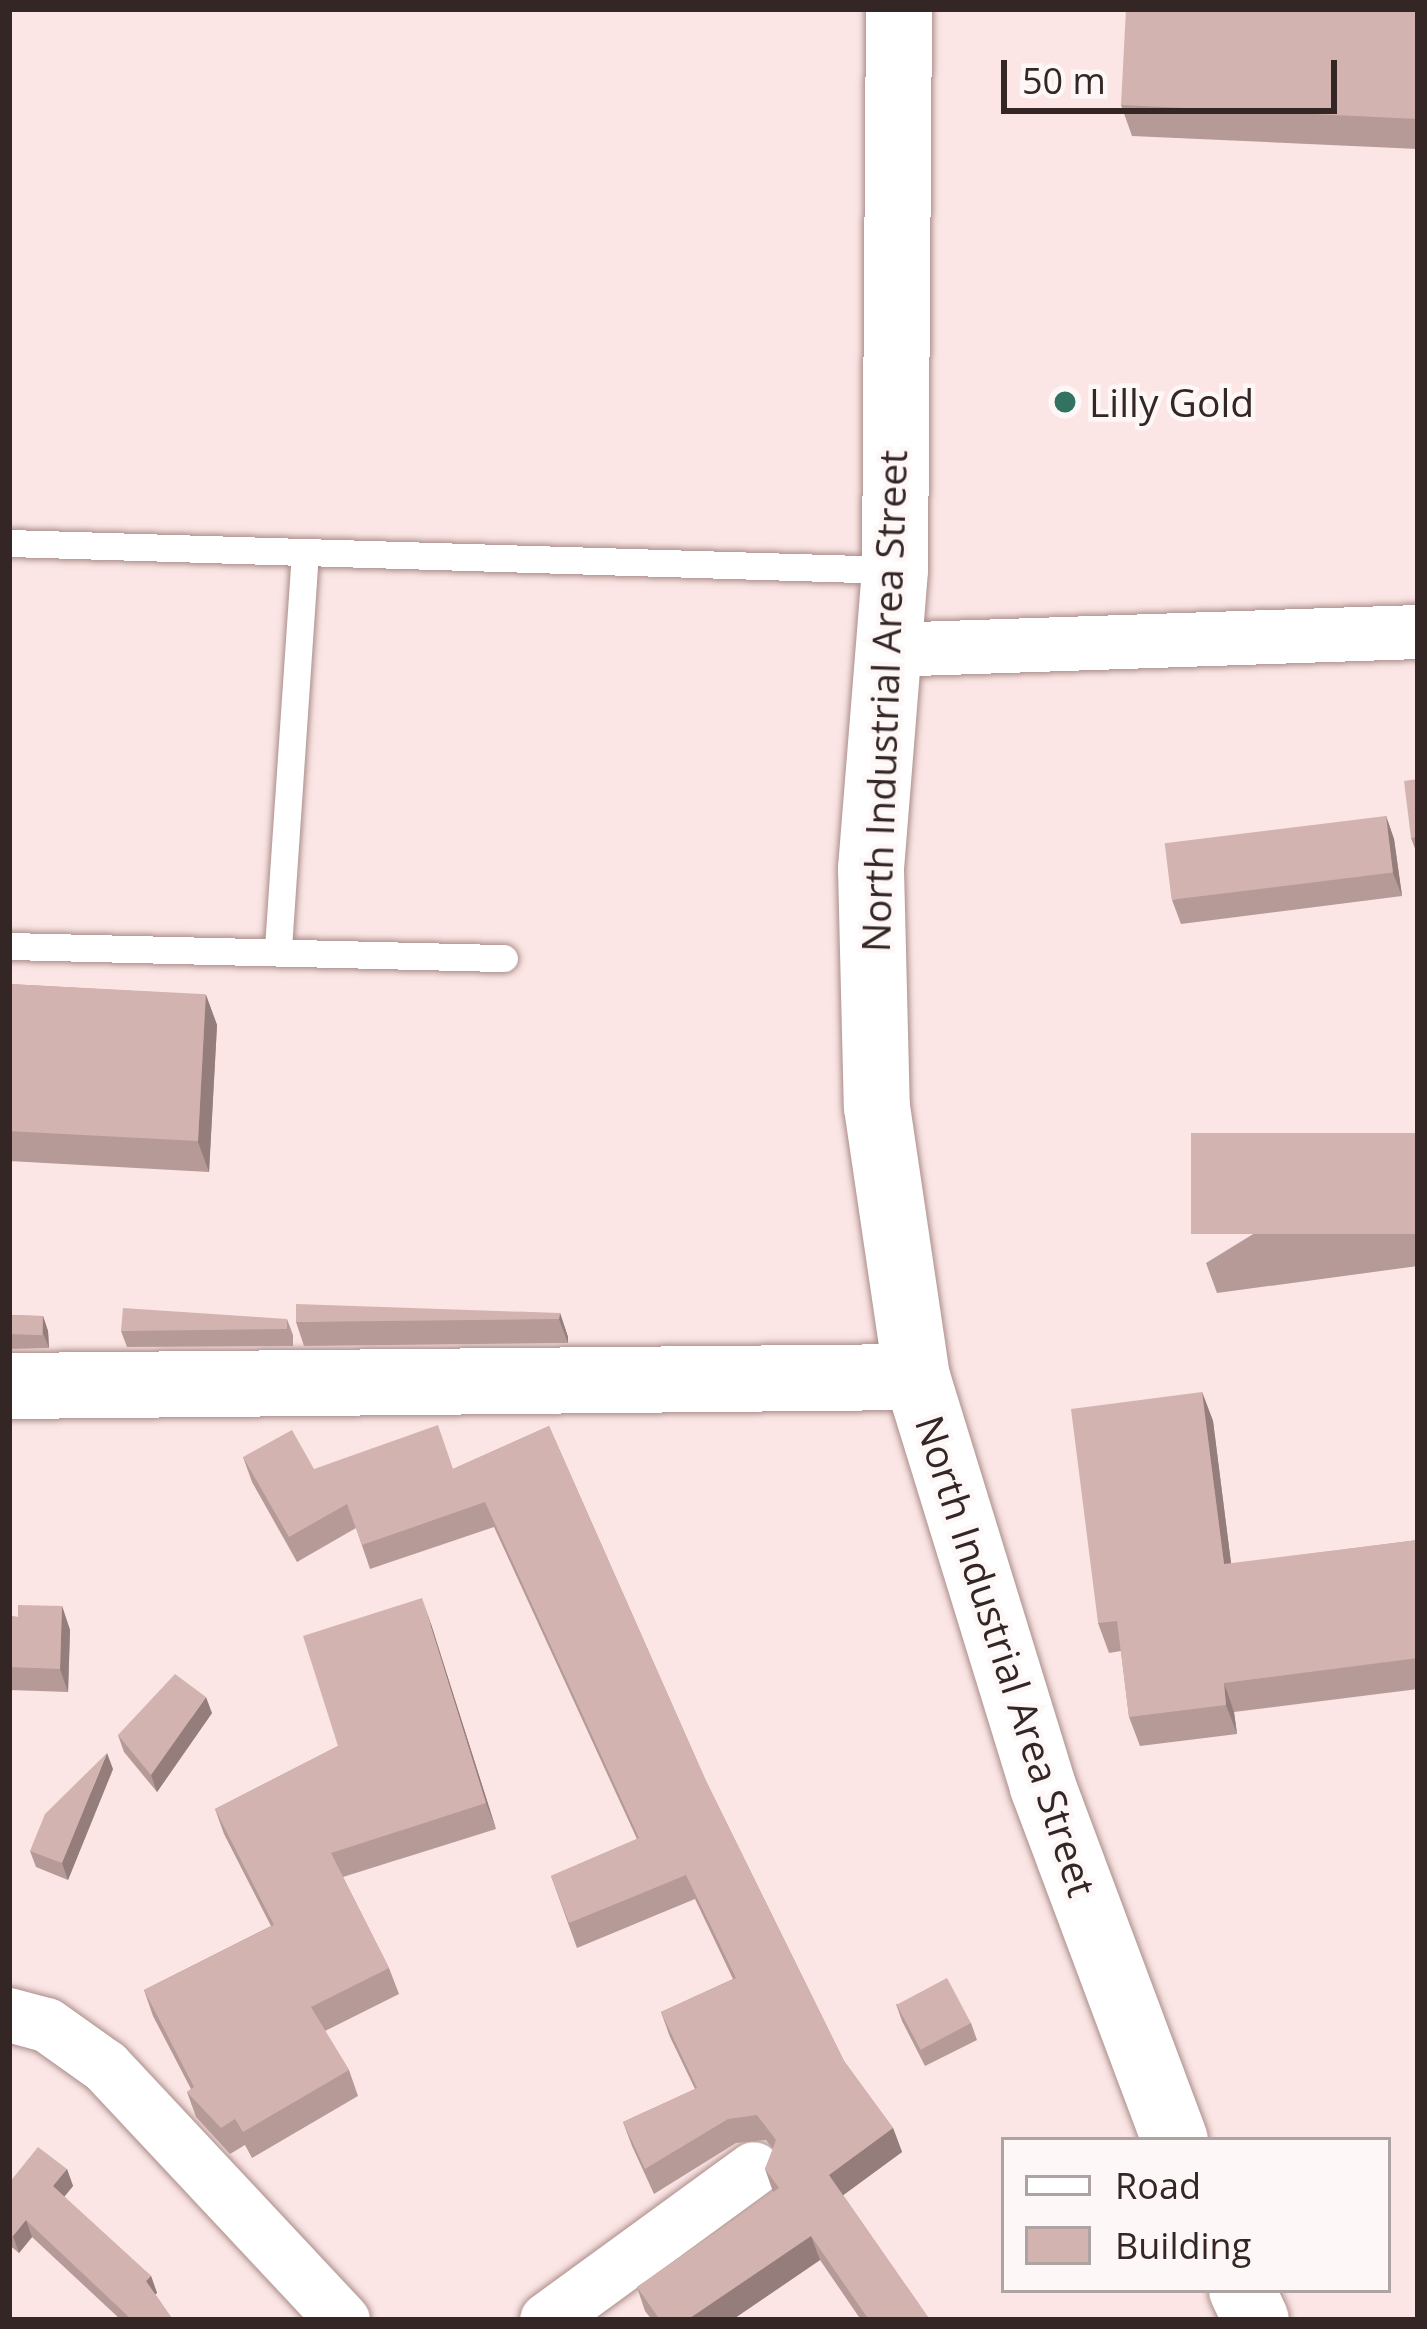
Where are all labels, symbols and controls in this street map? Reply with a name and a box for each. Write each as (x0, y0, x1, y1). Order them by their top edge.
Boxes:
scale bar (1007, 36, 1343, 110)
text: 50 m (1022, 56, 1106, 105)
place label: Lilly Gold (1089, 379, 1254, 425)
marker: Lilly Gold (1052, 389, 1078, 415)
street label: North Industrial Area Street (852, 449, 916, 953)
street label: North Industrial Area Street (906, 1410, 1106, 1902)
legend (1001, 2137, 1391, 2293)
text: Road (1115, 2161, 1201, 2210)
text: Building (1115, 2221, 1251, 2270)

